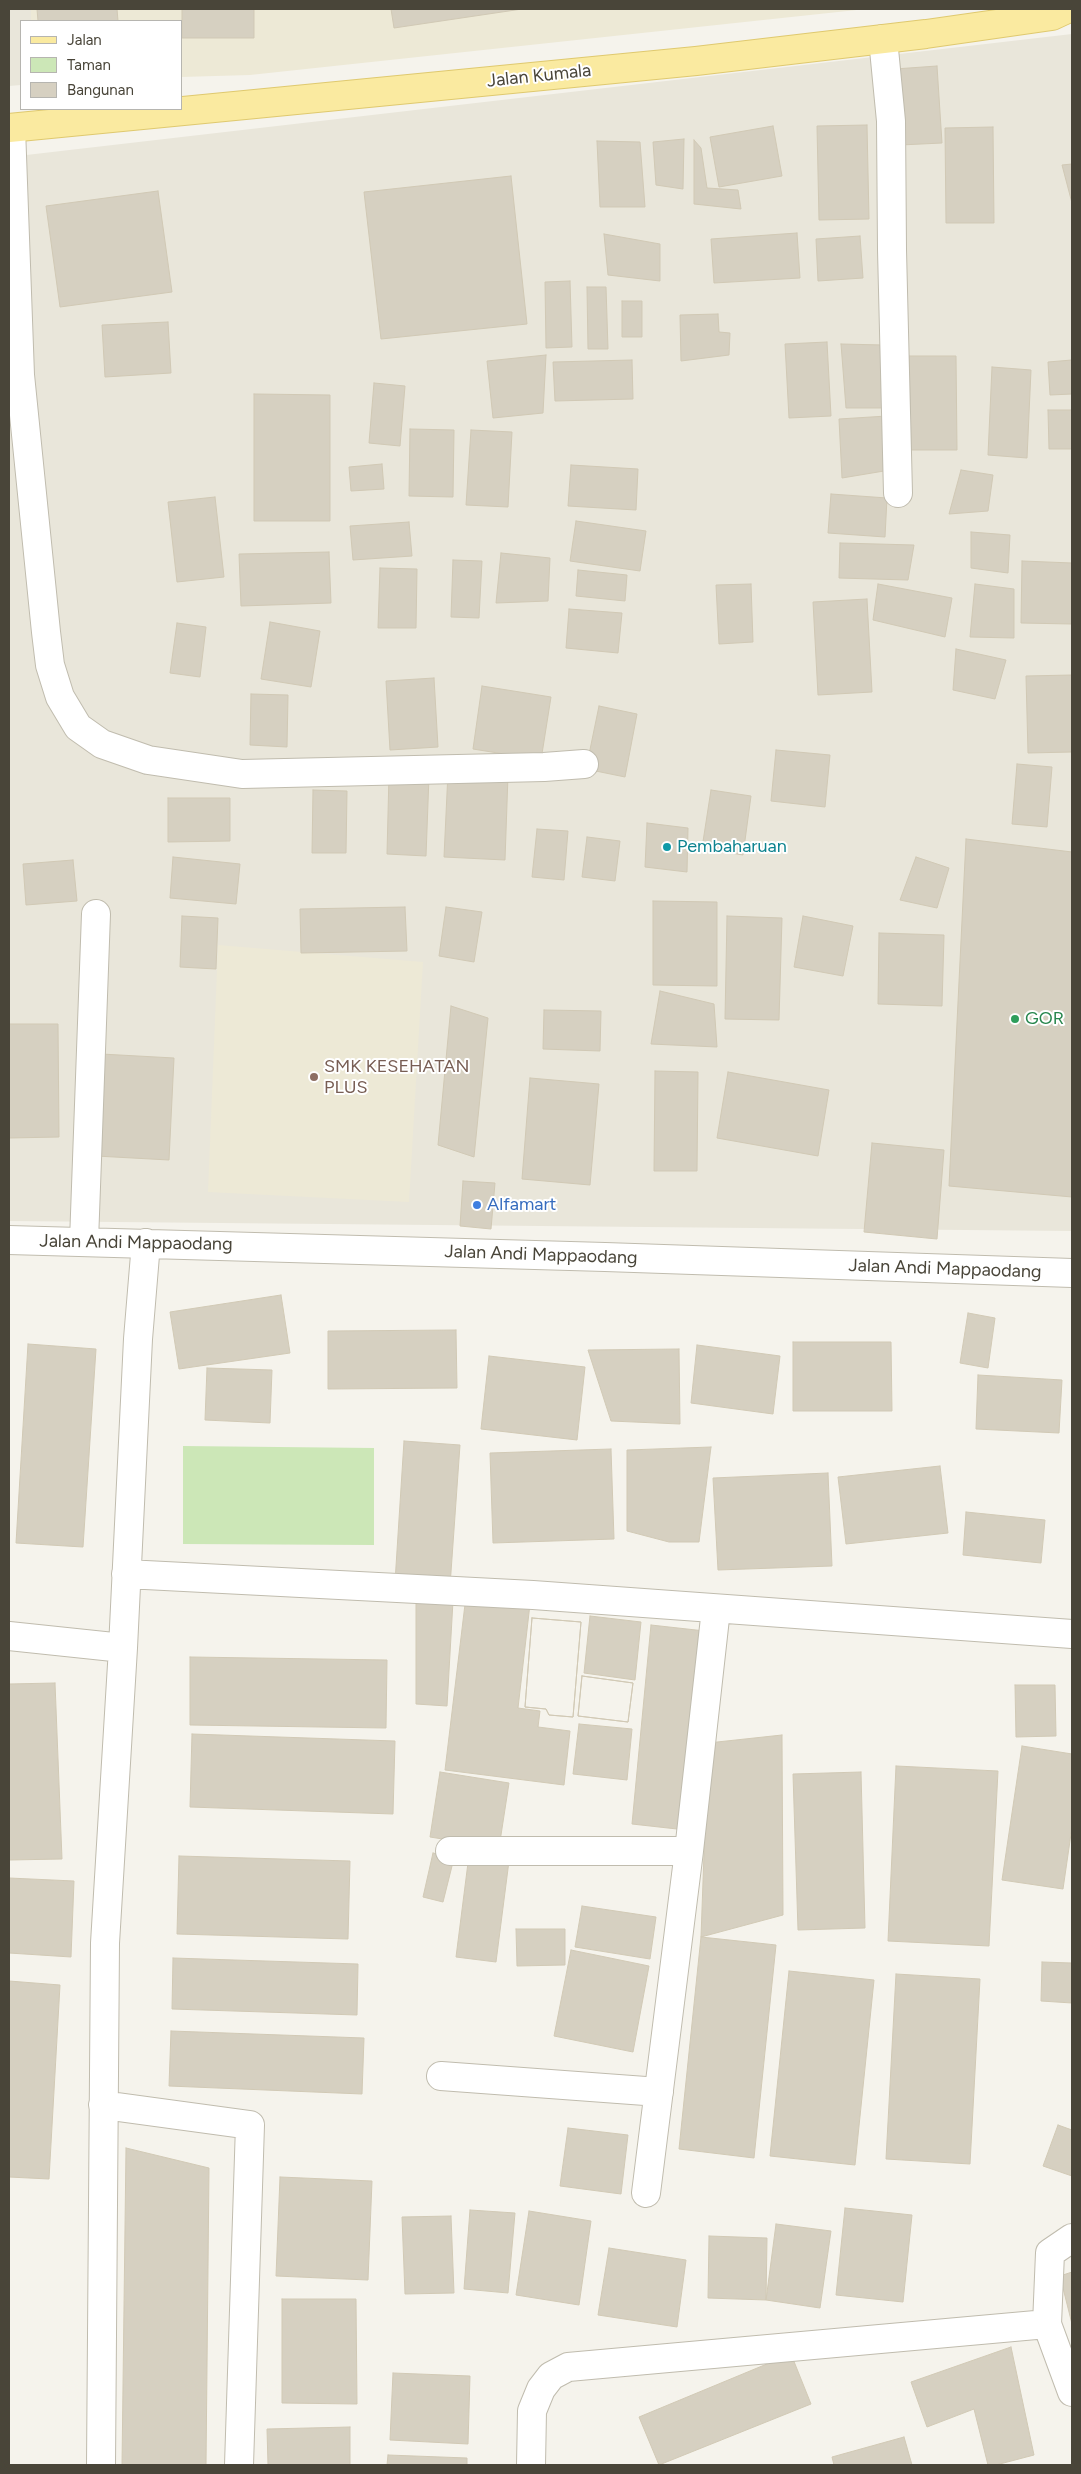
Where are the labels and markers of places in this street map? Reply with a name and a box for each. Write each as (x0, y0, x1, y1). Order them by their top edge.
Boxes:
place label: Pembaharuan (677, 836, 787, 858)
marker: Pembaharuan (661, 841, 673, 853)
place label: GOR (1025, 1008, 1064, 1030)
marker: GOR (1009, 1013, 1021, 1025)
place label: SMK KESEHATAN PLUS (324, 1056, 469, 1098)
marker: SMK KESEHATAN PLUS (308, 1071, 320, 1083)
place label: Alfamart (487, 1194, 556, 1216)
marker: Alfamart (471, 1199, 483, 1211)

